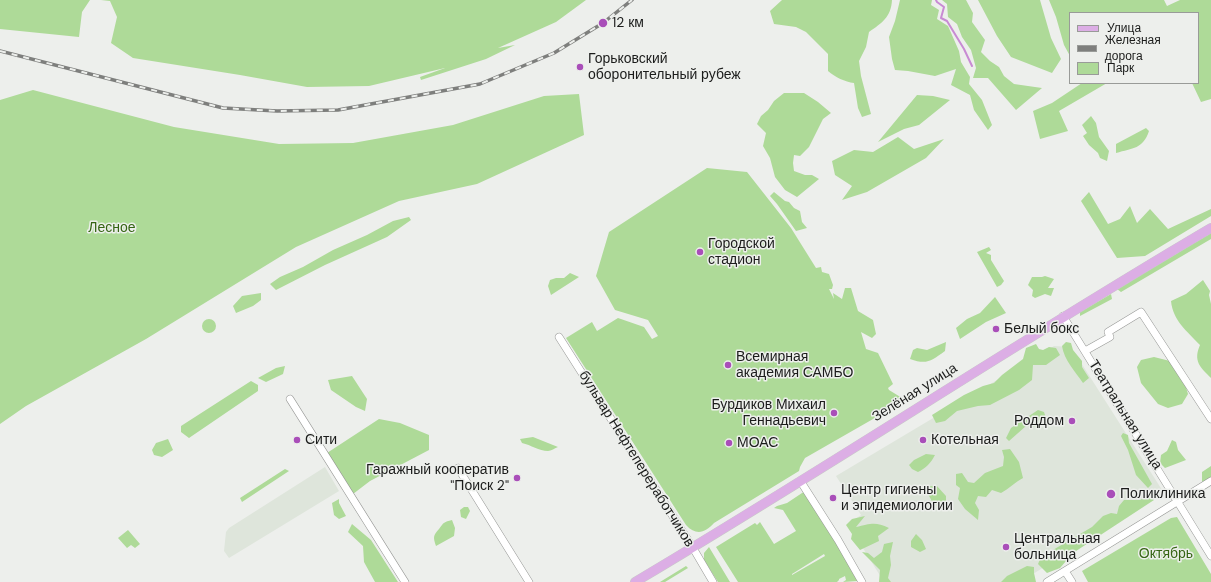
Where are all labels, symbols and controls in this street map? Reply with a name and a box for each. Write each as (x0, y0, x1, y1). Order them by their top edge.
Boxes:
legend (1069, 12, 1199, 84)
place label: 12 км (612, 15, 644, 31)
marker: 12 км (597, 17, 609, 29)
text: Улица (1107, 20, 1141, 36)
text: Железная дорога (1105, 32, 1161, 64)
place label: Горьковский оборонительный рубеж (588, 51, 741, 84)
text: Парк (1107, 60, 1134, 76)
marker: Горьковский оборонительный рубеж (575, 62, 585, 72)
park label: Лесное (88, 220, 136, 236)
place label: Городской стадион (708, 236, 775, 268)
marker: Городской стадион (695, 247, 705, 257)
place label: Белый бокс (1004, 321, 1079, 337)
marker: Белый бокс (991, 324, 1001, 334)
place label: Всемирная академия САМБО (736, 349, 853, 382)
street label: Театральная улица (1085, 357, 1165, 473)
marker: Всемирная академия САМБО (723, 360, 733, 370)
street label: Зелёная улица (869, 360, 961, 426)
street label: бульвар Нефтепереработчиков (575, 368, 697, 550)
place label: Бурдиков Михаил Геннадьевич (711, 397, 826, 430)
marker: Бурдиков Михаил Геннадьевич (829, 408, 839, 418)
place label: Роддом (1014, 413, 1064, 429)
marker: Роддом (1067, 416, 1077, 426)
place label: Сити (305, 432, 337, 448)
place label: Котельная (931, 432, 999, 448)
marker: Сити (292, 435, 302, 445)
place label: МОАС (737, 435, 778, 451)
marker: Котельная (918, 435, 928, 445)
marker: МОАС (724, 438, 734, 448)
place label: Гаражный кооператив "Поиск 2" (366, 462, 509, 494)
marker: Гаражный кооператив "Поиск 2" (512, 473, 522, 483)
place label: Центр гигиены и эпидемиологии (841, 482, 953, 514)
place label: Поликлиника (1120, 486, 1206, 502)
marker: Поликлиника (1105, 488, 1117, 500)
marker: Центр гигиены и эпидемиологии (828, 493, 838, 503)
place label: Центральная больница (1014, 531, 1100, 564)
marker: Центральная больница (1001, 542, 1011, 552)
park label: Октябрь (1139, 546, 1193, 562)

